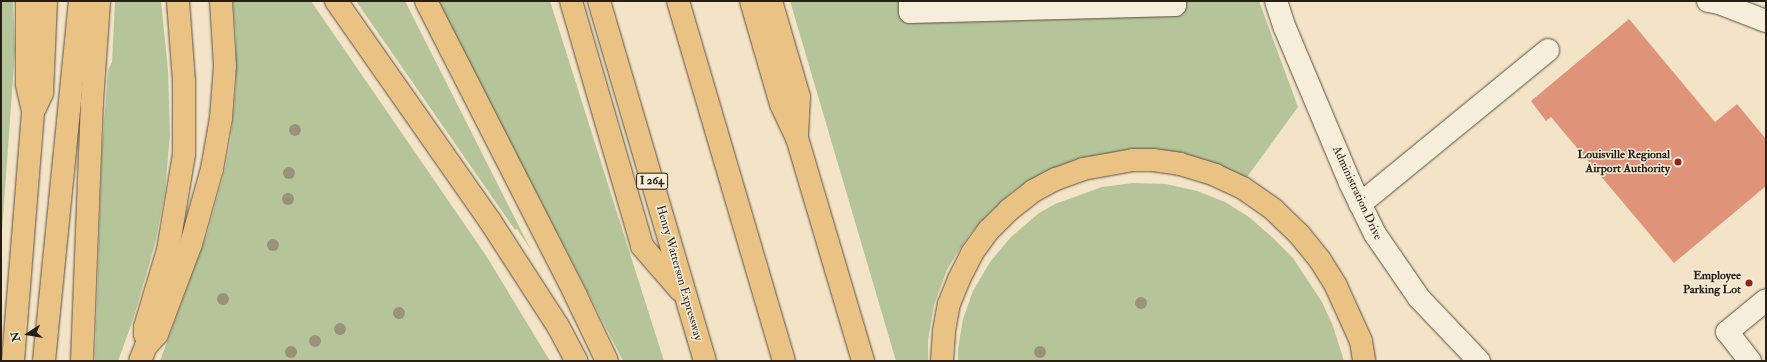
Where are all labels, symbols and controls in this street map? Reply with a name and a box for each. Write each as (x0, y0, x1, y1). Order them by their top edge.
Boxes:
street label: Administration Drive (1329, 144, 1385, 242)
place label: Louisville Regional Airport Authority (1577, 148, 1670, 176)
marker: Louisville Regional Airport Authority (1673, 157, 1683, 167)
road number: I 264 (636, 172, 668, 190)
street label: Henry Watterson Expressway (653, 204, 705, 342)
place label: Employee Parking Lot (1683, 269, 1741, 297)
marker: Employee Parking Lot (1744, 278, 1754, 288)
north arrow (8, 314, 48, 354)
text: N (8, 330, 23, 343)

